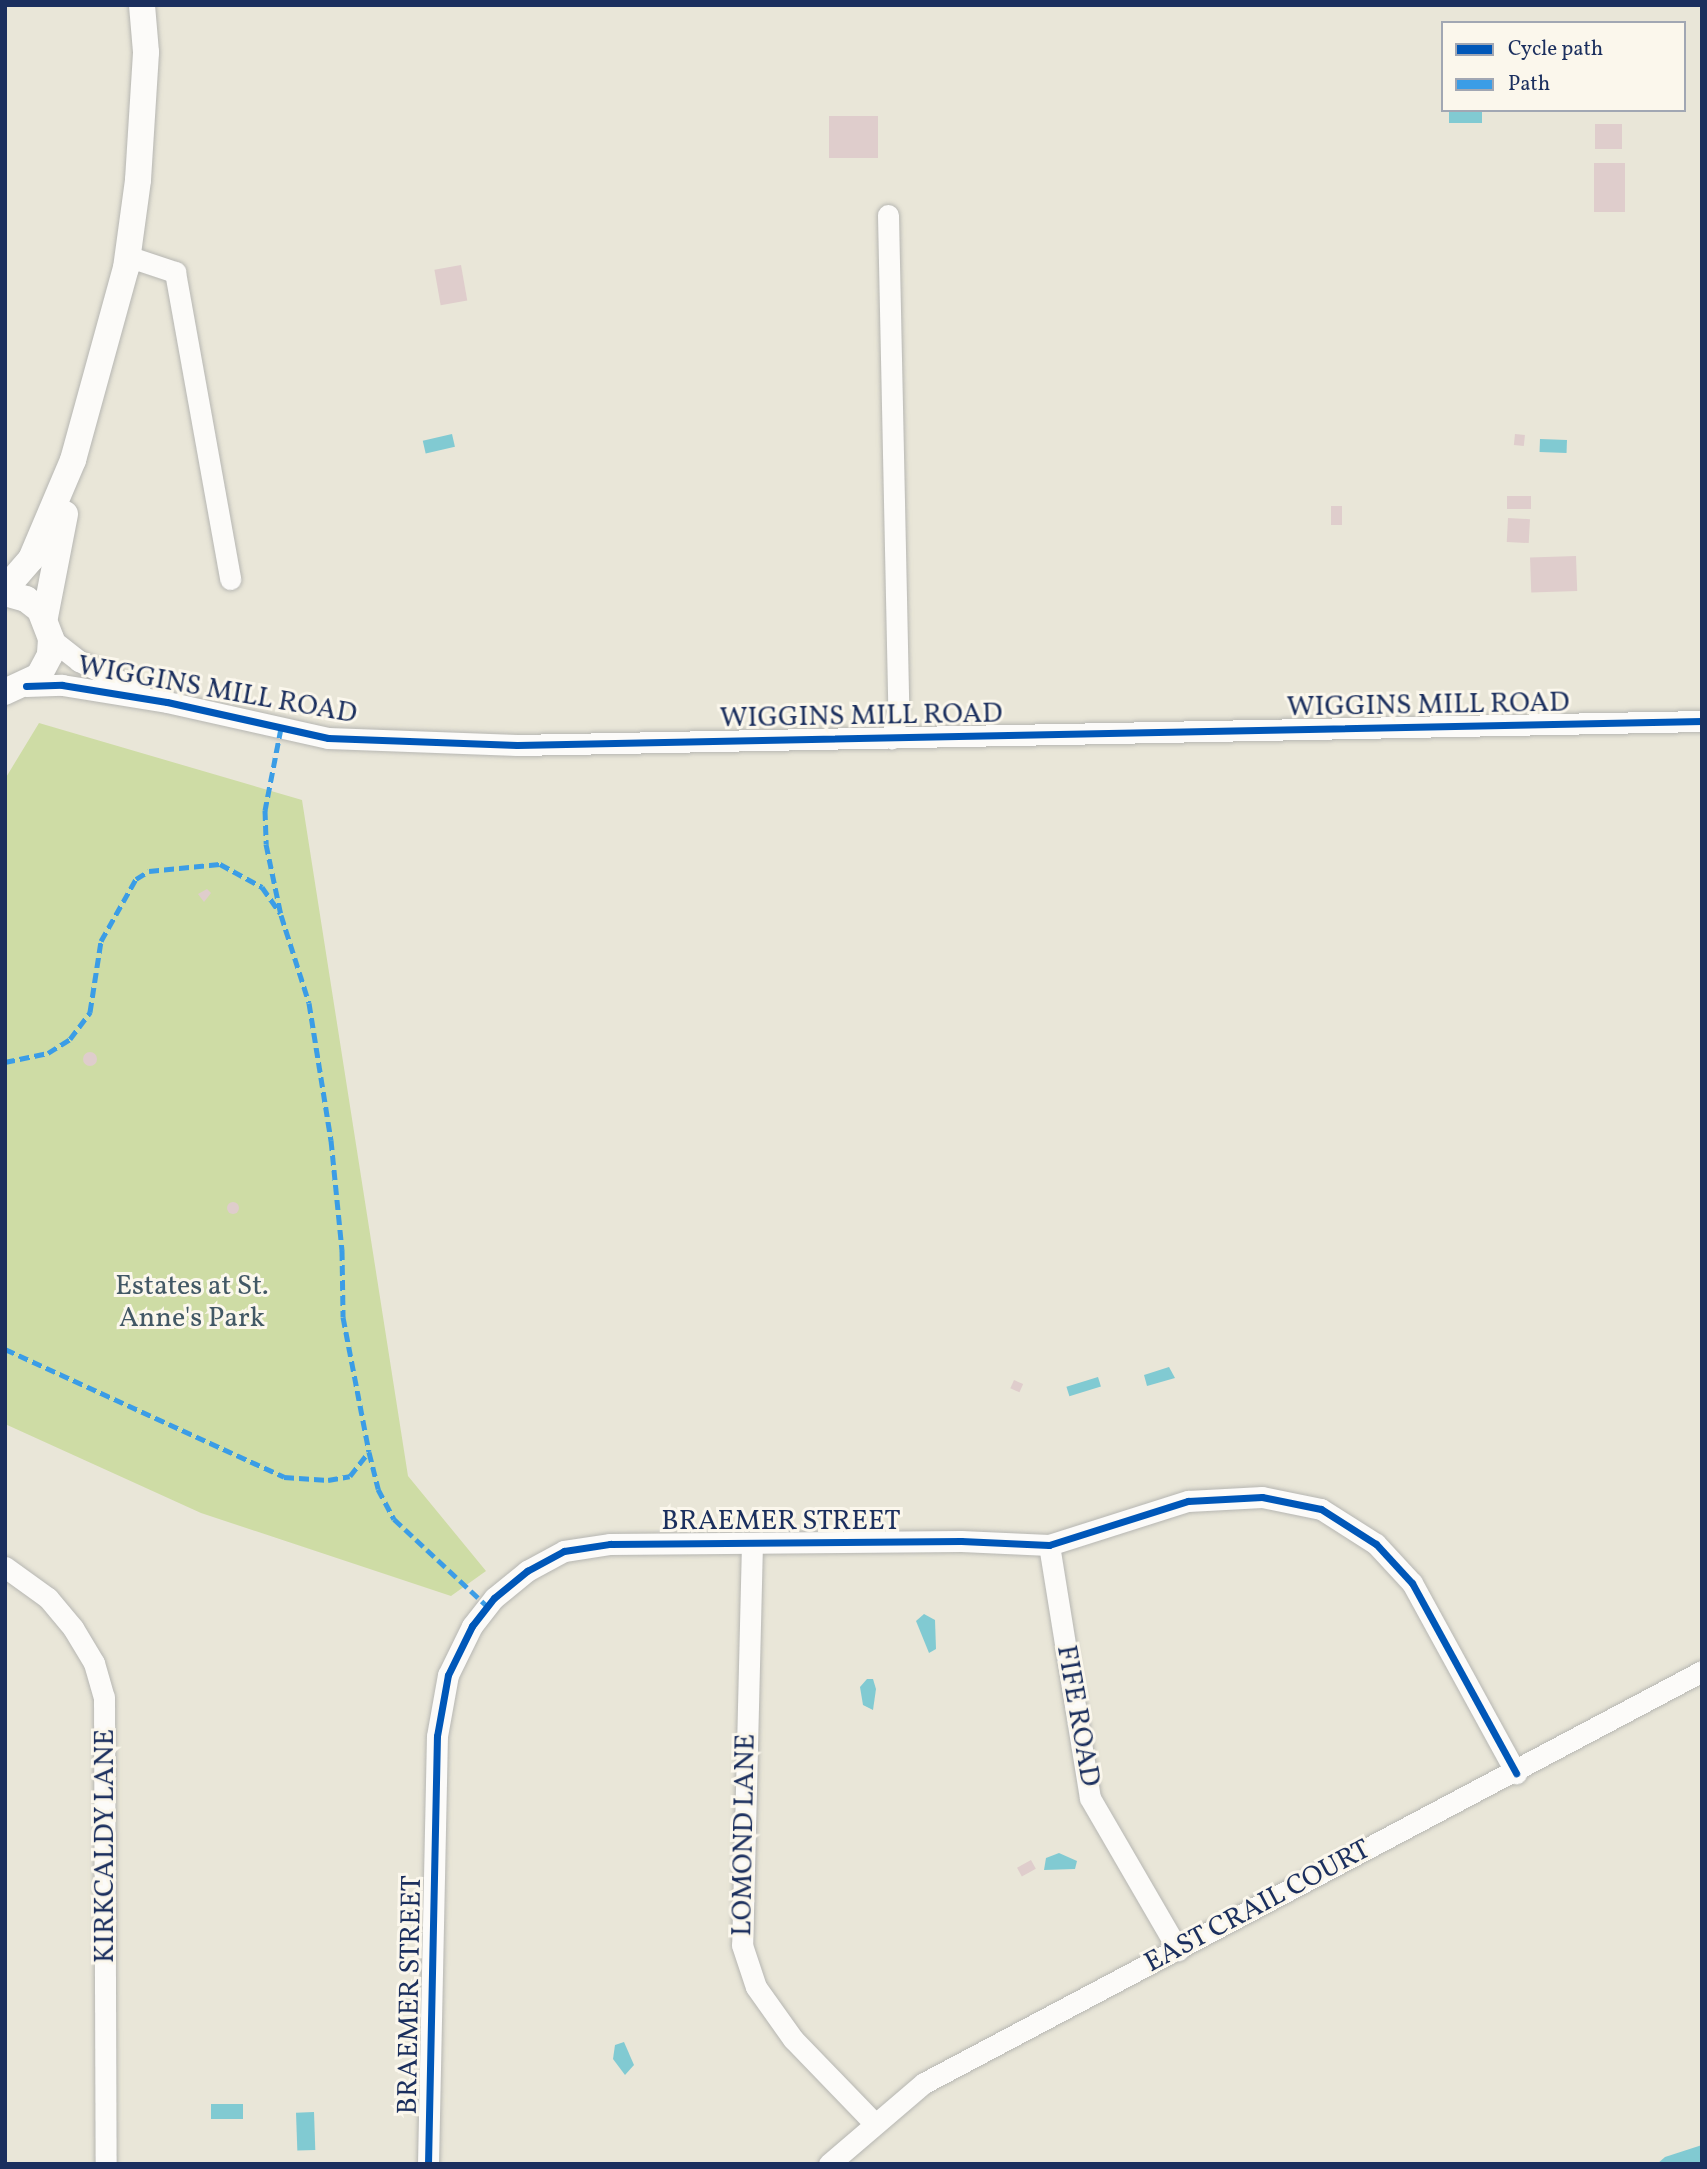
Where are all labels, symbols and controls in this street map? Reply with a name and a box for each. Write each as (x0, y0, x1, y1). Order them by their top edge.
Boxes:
legend (1441, 21, 1686, 112)
text: Cycle path (1508, 35, 1603, 64)
text: Path (1508, 70, 1550, 99)
street label: WIGGINS MILL ROAD (75, 650, 359, 732)
street label: WIGGINS MILL ROAD (1286, 687, 1570, 725)
street label: WIGGINS MILL ROAD (719, 698, 1003, 736)
park label: Estates at St. Anne's Park (115, 1270, 269, 1336)
street label: BRAEMER STREET (661, 1505, 901, 1539)
street label: FIFE ROAD (1048, 1643, 1106, 1789)
street label: KIRKCALDY LANE (89, 1728, 123, 1964)
street label: LOMOND LANE (726, 1733, 764, 1937)
street label: EAST CRAIL COURT (1139, 1833, 1377, 1981)
street label: BRAEMER STREET (392, 1875, 430, 2115)

